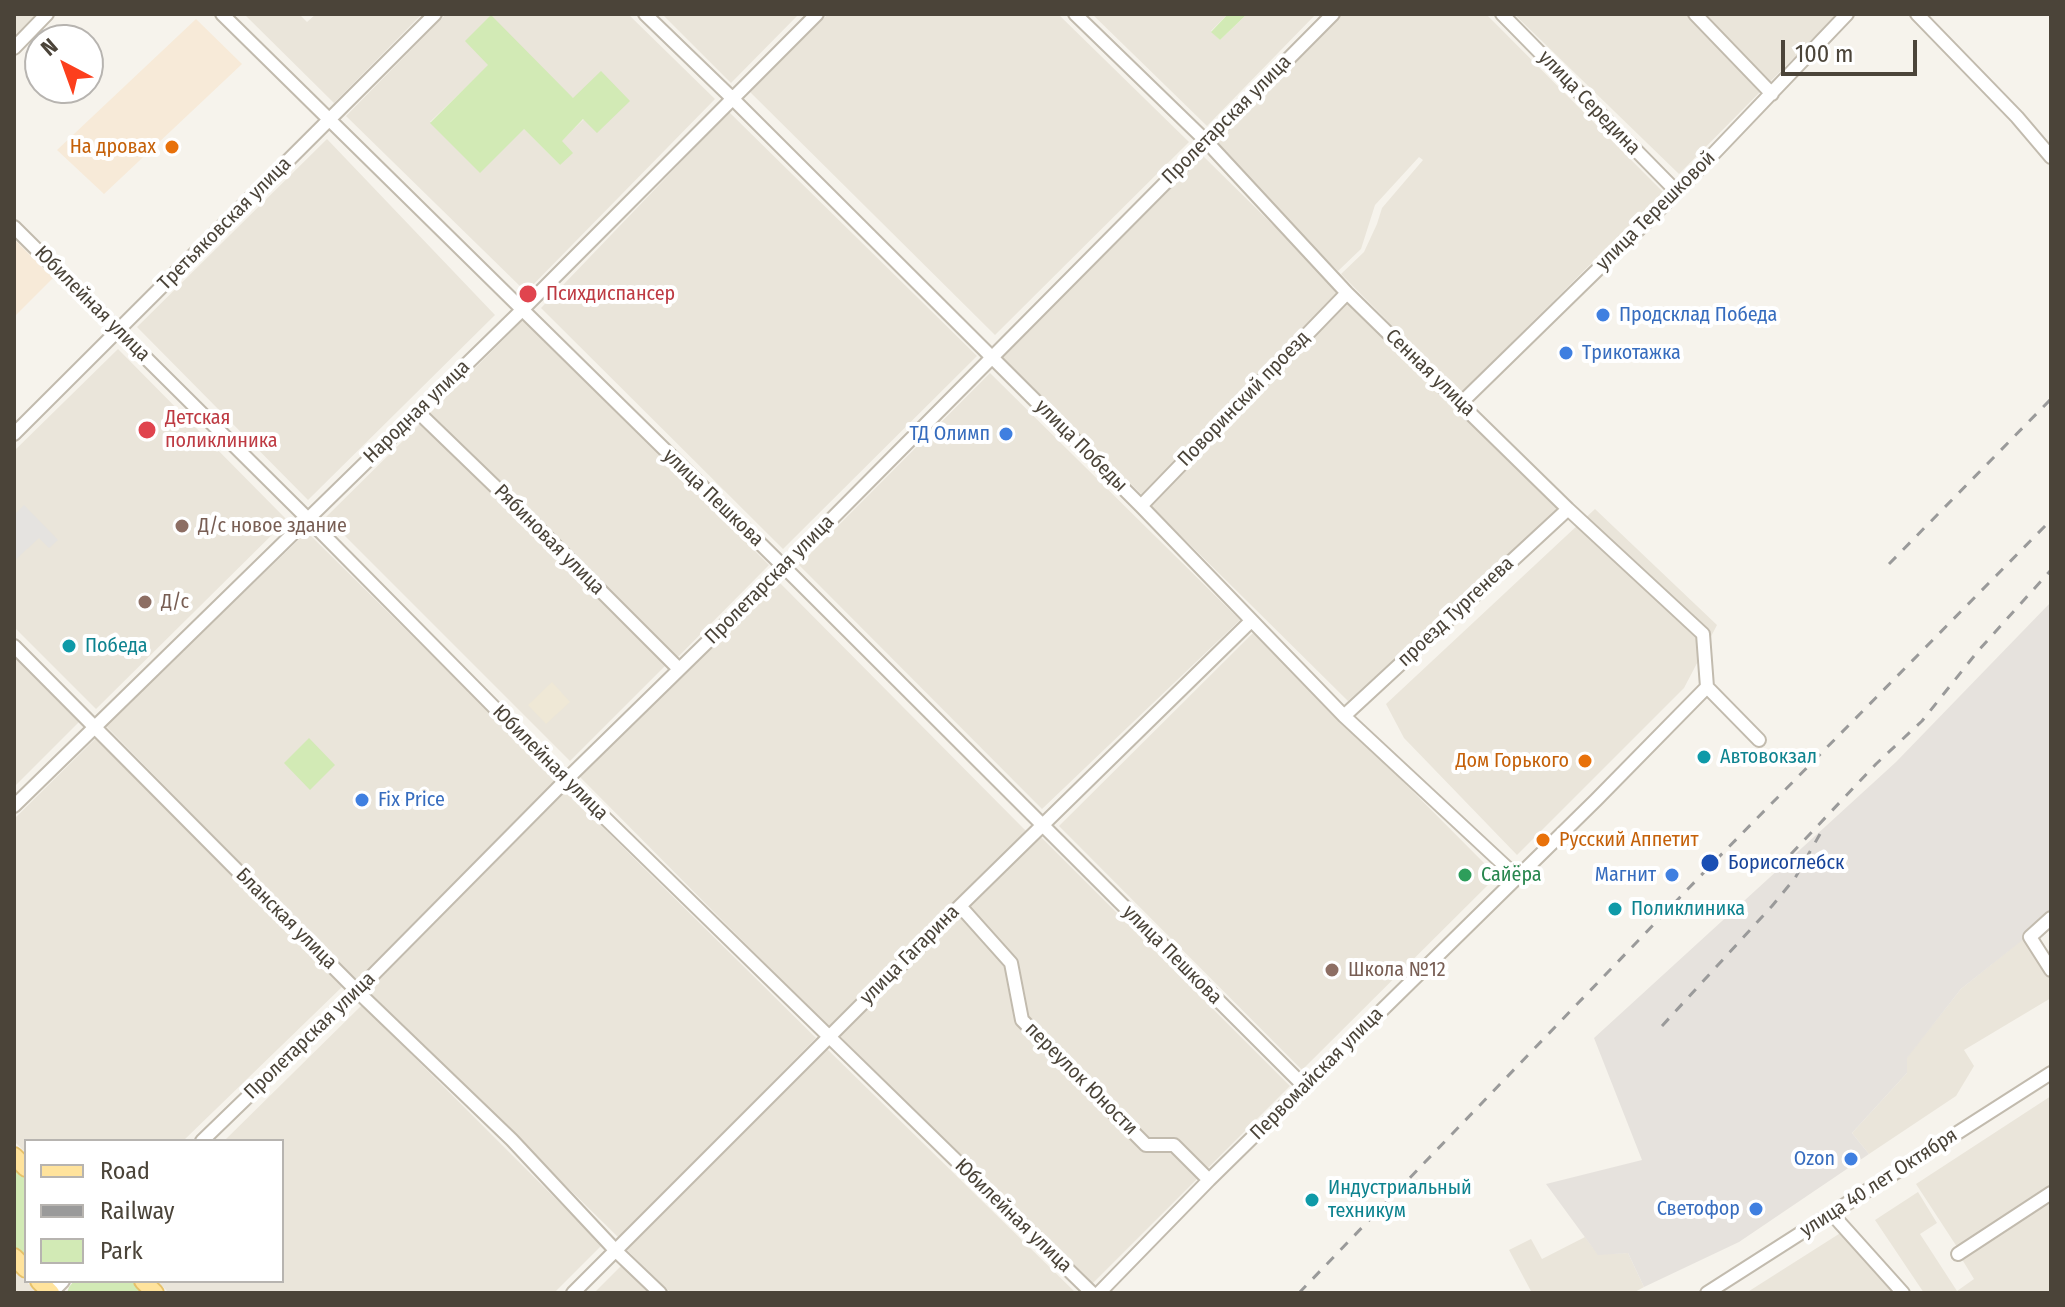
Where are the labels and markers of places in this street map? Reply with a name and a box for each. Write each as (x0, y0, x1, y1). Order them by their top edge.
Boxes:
place label: На дровах (70, 135, 156, 159)
marker: На дровах (163, 138, 181, 156)
place label: Психдиспансер (546, 282, 675, 306)
marker: Психдиспансер (517, 283, 539, 305)
place label: Продсклад Победа (1619, 303, 1777, 327)
marker: Продсклад Победа (1594, 306, 1612, 324)
place label: Трикотажка (1582, 341, 1681, 365)
marker: Трикотажка (1557, 344, 1575, 362)
place label: Детская поликлиника (165, 406, 278, 453)
marker: Детская поликлиника (136, 419, 158, 441)
place label: ТД Олимп (909, 422, 990, 446)
marker: ТД Олимп (997, 425, 1015, 443)
place label: Д/с новое здание (198, 514, 347, 538)
marker: Д/с новое здание (173, 517, 191, 535)
place label: Д/с (161, 590, 189, 614)
marker: Д/с (136, 593, 154, 611)
place label: Победа (85, 634, 148, 658)
marker: Победа (60, 637, 78, 655)
place label: Автовокзал (1720, 745, 1817, 769)
marker: Автовокзал (1695, 748, 1713, 766)
place label: Дом Горького (1455, 749, 1569, 773)
marker: Дом Горького (1576, 752, 1594, 770)
place label: Fix Price (378, 788, 445, 812)
marker: Fix Price (353, 791, 371, 809)
place label: Русский Аппетит (1559, 828, 1699, 852)
marker: Русский Аппетит (1534, 831, 1552, 849)
place label: Борисоглебск (1728, 851, 1844, 875)
marker: Борисоглебск (1699, 852, 1721, 874)
place label: Сайёра (1481, 863, 1542, 887)
place label: Магнит (1595, 863, 1656, 887)
marker: Сайёра (1456, 866, 1474, 884)
marker: Магнит (1663, 866, 1681, 884)
place label: Поликлиника (1631, 897, 1745, 921)
marker: Поликлиника (1606, 900, 1624, 918)
place label: Школа №12 (1348, 958, 1446, 982)
marker: Школа №12 (1323, 961, 1341, 979)
place label: Ozon (1794, 1147, 1835, 1171)
marker: Ozon (1842, 1150, 1860, 1168)
place label: Индустриальный техникум (1328, 1176, 1472, 1223)
marker: Индустриальный техникум (1303, 1191, 1321, 1209)
place label: Светофор (1657, 1197, 1740, 1221)
marker: Светофор (1747, 1200, 1765, 1218)

